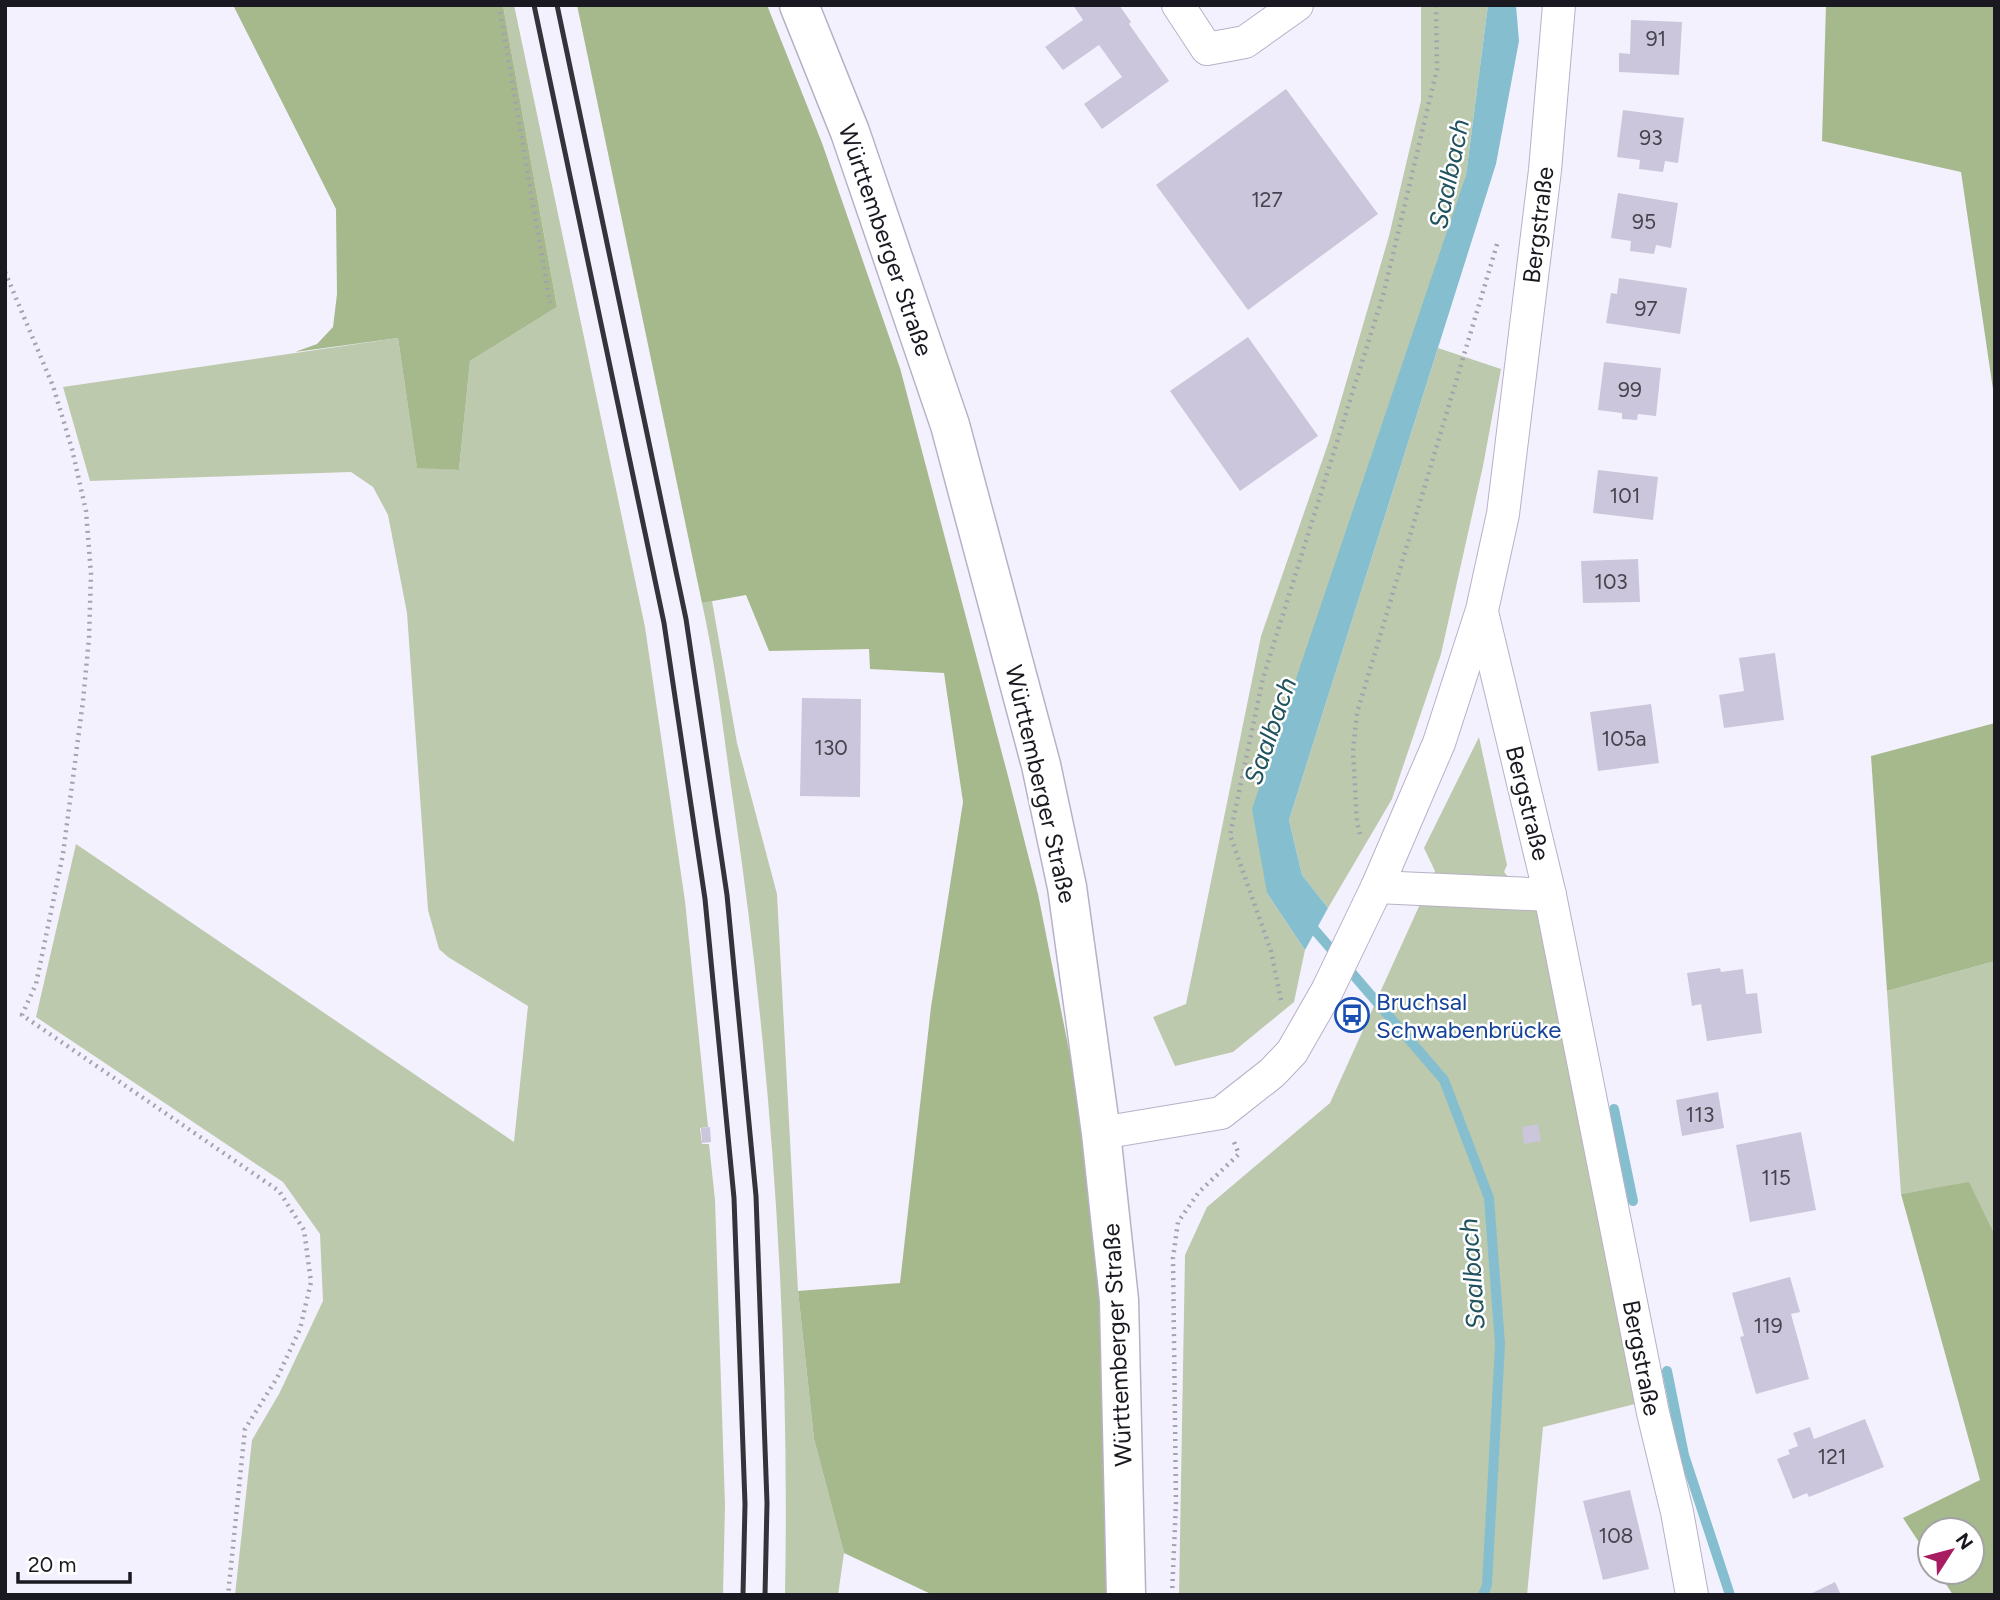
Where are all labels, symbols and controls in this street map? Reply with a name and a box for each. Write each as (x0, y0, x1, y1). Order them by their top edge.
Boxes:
house number: 91 (1646, 26, 1666, 51)
water label: Saalbach (1422, 116, 1476, 232)
street label: Württemberger Straße (833, 120, 939, 360)
house number: 93 (1639, 125, 1663, 150)
street label: Bergstraße (1516, 165, 1560, 285)
house number: 127 (1251, 187, 1283, 212)
house number: 95 (1632, 209, 1656, 234)
house number: 97 (1634, 296, 1658, 321)
house number: 99 (1618, 377, 1642, 402)
house number: 101 (1610, 483, 1640, 508)
house number: 103 (1594, 569, 1628, 594)
street label: Württemberger Straße (999, 662, 1083, 906)
water label: Saalbach (1237, 673, 1303, 789)
house number: 105a (1602, 726, 1646, 751)
house number: 130 (814, 735, 848, 760)
street label: Bergstraße (1500, 743, 1556, 863)
place label: Bruchsal Schwabenbrücke (1376, 987, 1561, 1044)
bus stop icon: Bruchsal Schwabenbrücke (1333, 996, 1371, 1034)
house number: 113 (1686, 1102, 1714, 1127)
house number: 115 (1761, 1165, 1791, 1190)
water label: Saalbach (1452, 1217, 1492, 1331)
street label: Württemberger Straße (1096, 1223, 1138, 1467)
street label: Bergstraße (1617, 1298, 1667, 1418)
house number: 119 (1753, 1313, 1783, 1338)
house number: 121 (1817, 1444, 1847, 1469)
north arrow (1916, 1516, 1986, 1586)
house number: 108 (1598, 1523, 1634, 1548)
text: N (1951, 1529, 1978, 1554)
scale bar (18, 1540, 130, 1584)
text: 20 m (28, 1552, 76, 1577)

